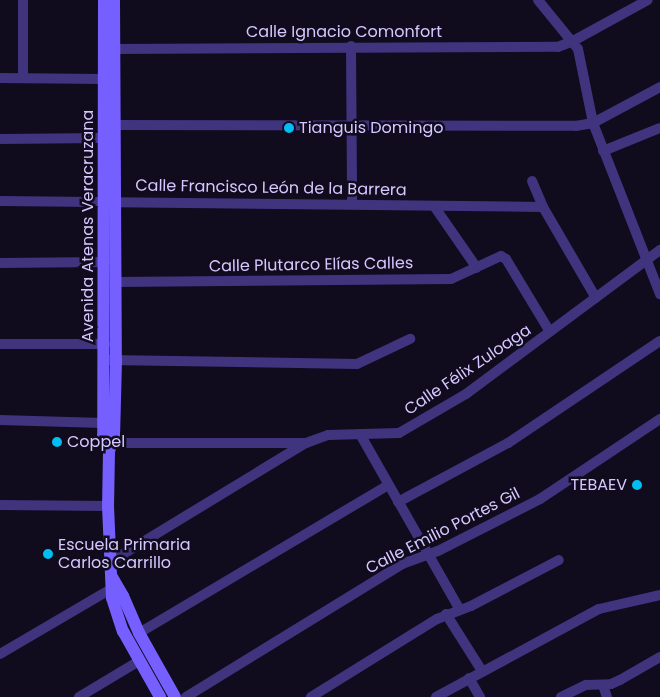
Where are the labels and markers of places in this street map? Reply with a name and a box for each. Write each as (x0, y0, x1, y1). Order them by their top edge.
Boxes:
place label: Tianguis Domingo (299, 118, 444, 138)
marker: Tianguis Domingo (283, 122, 295, 134)
place label: Coppel (67, 432, 125, 452)
marker: Coppel (51, 436, 63, 448)
place label: TEBAEV (571, 475, 627, 495)
marker: TEBAEV (631, 479, 643, 491)
place label: Escuela Primaria Carlos Carrillo (58, 535, 191, 573)
marker: Escuela Primaria Carlos Carrillo (42, 548, 54, 560)

